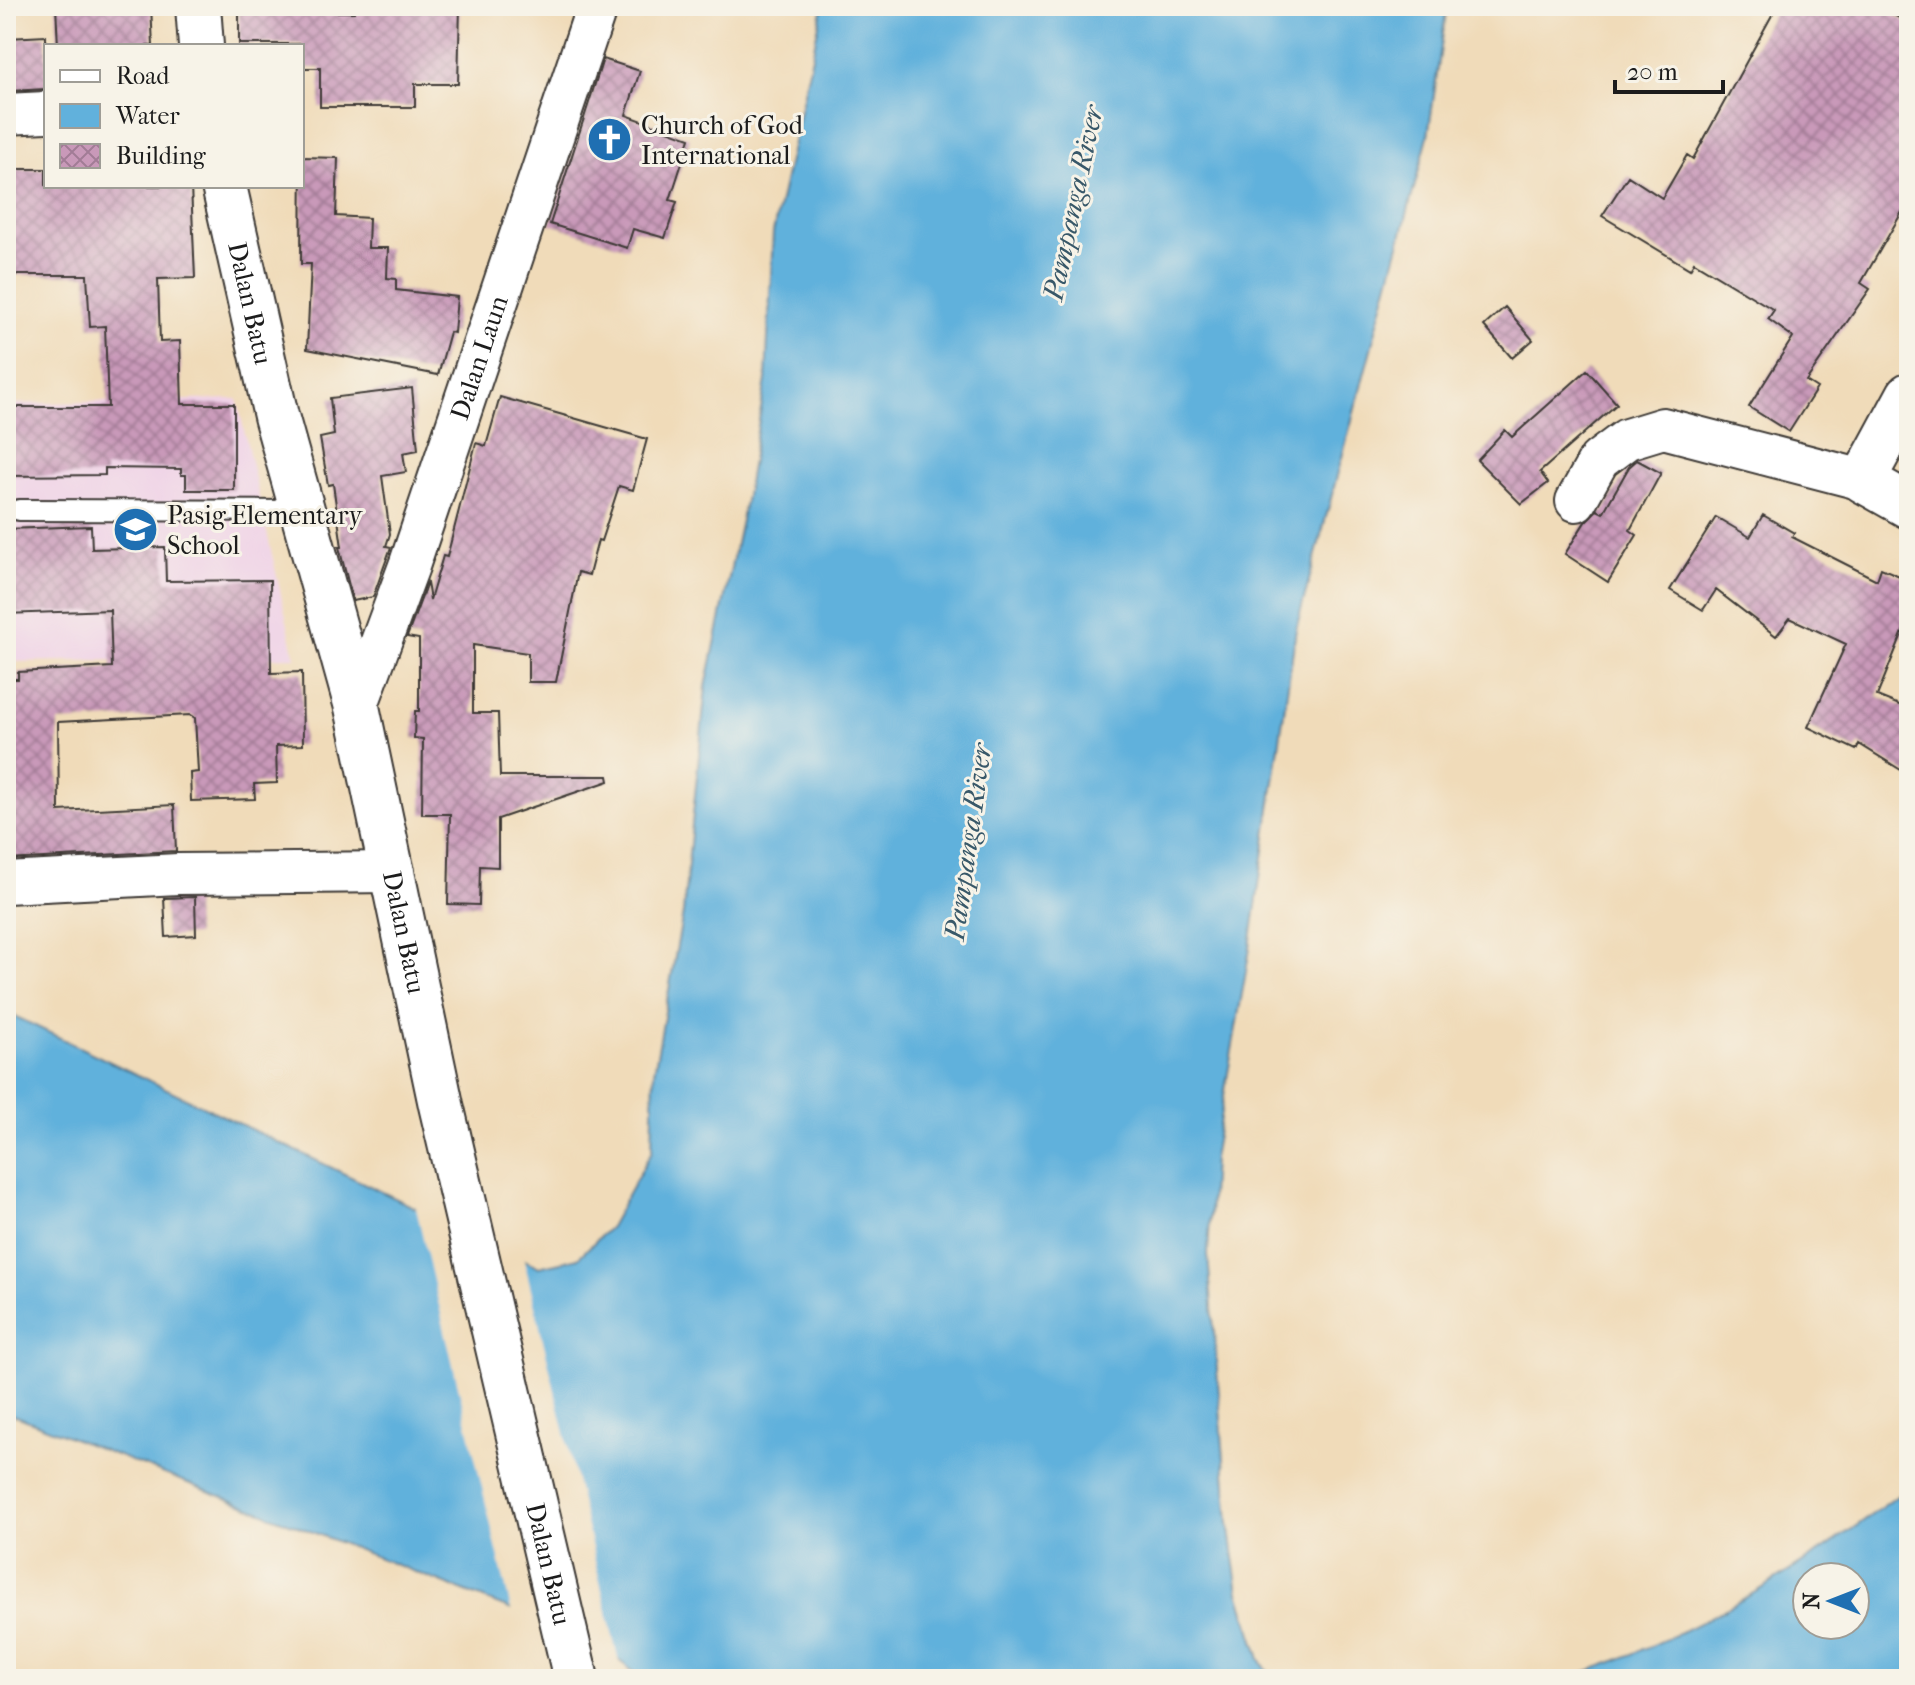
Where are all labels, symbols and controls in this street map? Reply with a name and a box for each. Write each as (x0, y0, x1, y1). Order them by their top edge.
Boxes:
legend (44, 44, 304, 188)
scale bar (1615, 44, 1723, 94)
text: 20 m (1627, 58, 1678, 86)
text: Road (116, 62, 170, 90)
water label: Pampanga River (1036, 100, 1110, 305)
text: Water (115, 102, 180, 130)
place label: Church of God International (641, 110, 804, 171)
church icon: Church of God International (586, 116, 634, 164)
text: Building (116, 142, 207, 170)
street label: Dalan Batu (222, 239, 279, 368)
street label: Dalan Laun (444, 291, 514, 424)
place label: Pasig Elementary School (167, 500, 363, 561)
school or university icon: Pasig Elementary School (112, 506, 160, 554)
water label: Pampanga River (938, 739, 998, 944)
street label: Dalan Batu (376, 868, 433, 997)
street label: Dalan Batu (520, 1500, 578, 1628)
north arrow (1791, 1561, 1871, 1641)
text: N (1799, 1592, 1825, 1609)

